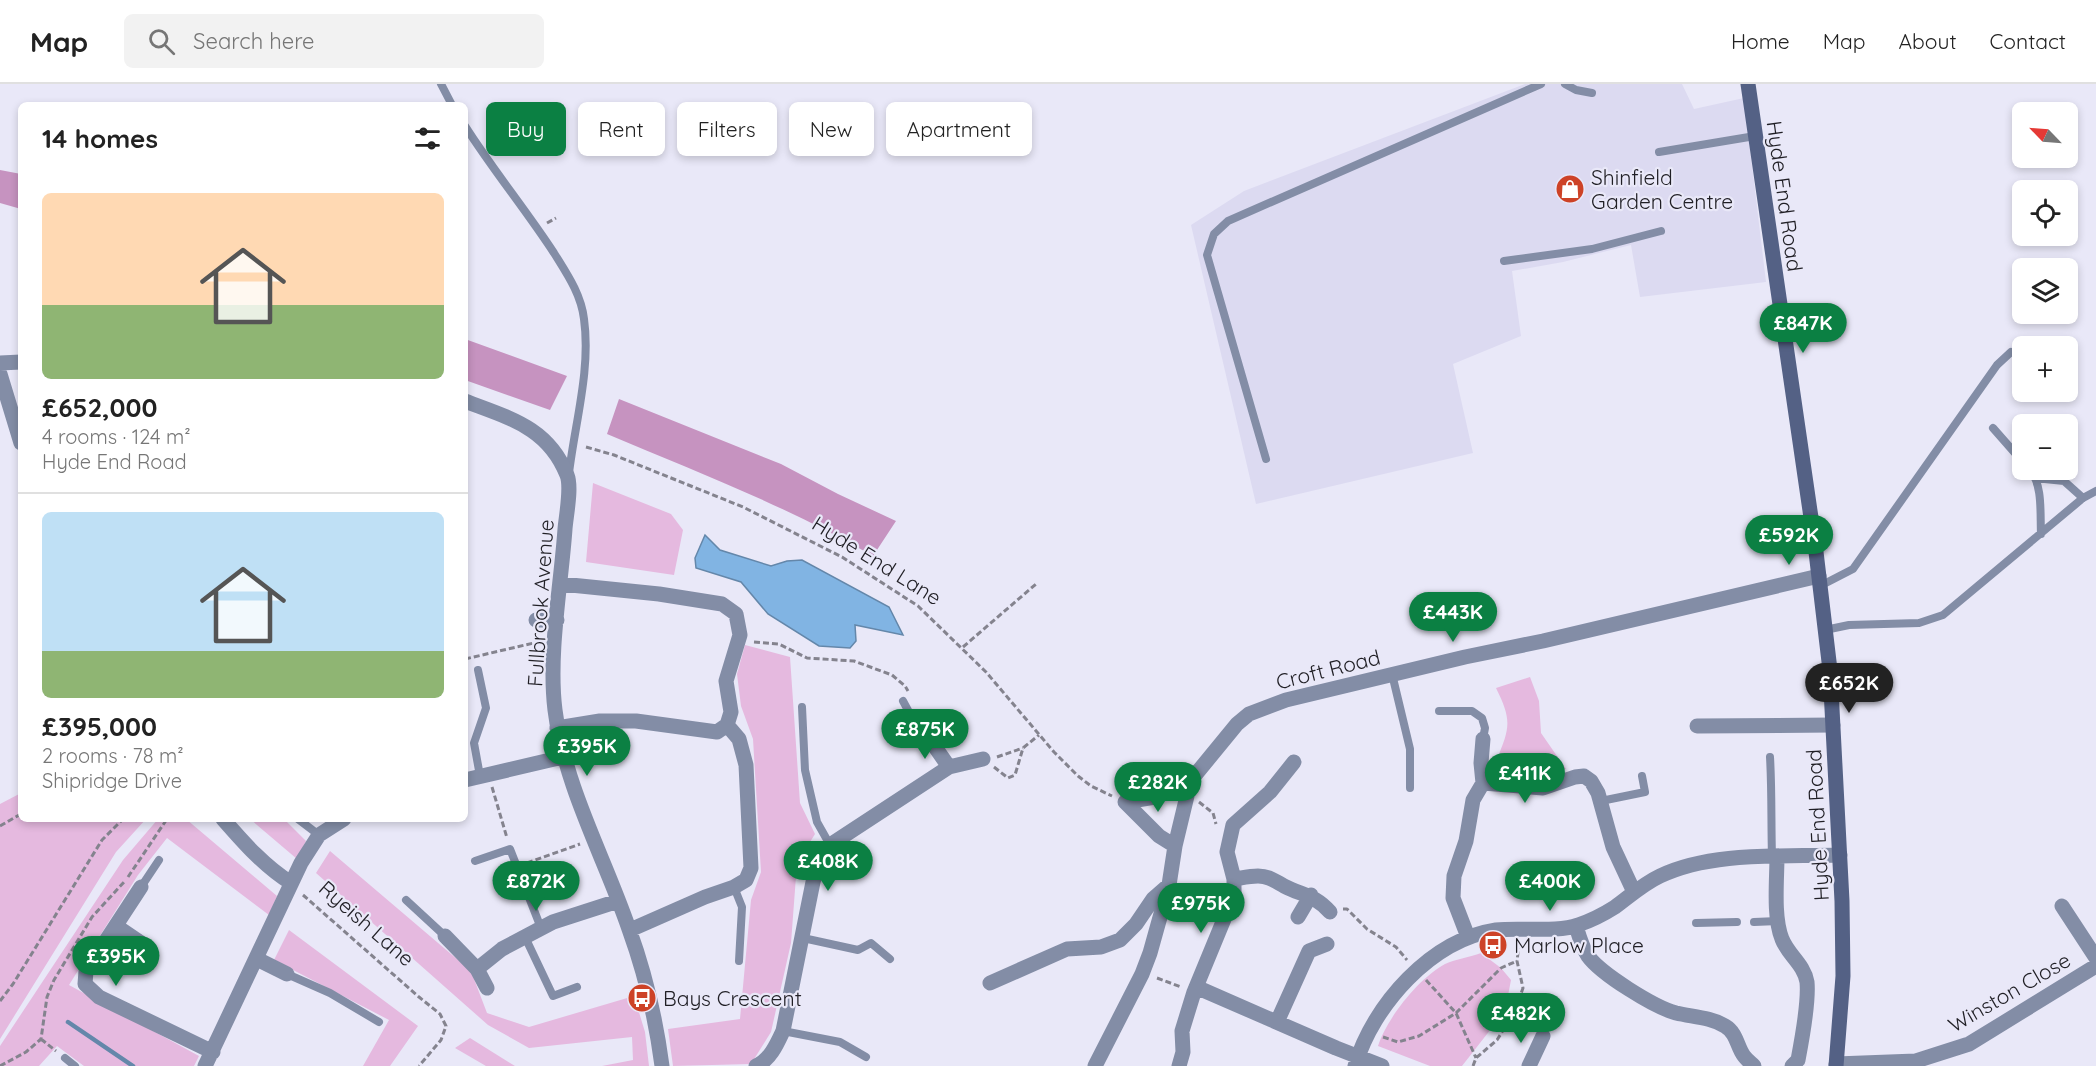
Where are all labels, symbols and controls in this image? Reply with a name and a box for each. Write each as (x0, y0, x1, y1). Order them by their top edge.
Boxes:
search box (124, 14, 544, 68)
text: Map (30, 24, 88, 59)
icon: search (145, 25, 178, 58)
text: Search here (193, 27, 315, 55)
text: Home (1731, 28, 1790, 54)
text: Map (1823, 28, 1866, 54)
text: About (1899, 28, 1957, 54)
text: Contact (1990, 28, 2066, 54)
chip: Buy (486, 102, 566, 156)
chip: Rent (578, 102, 665, 156)
chip: Filters (677, 102, 777, 156)
chip: New (789, 102, 874, 156)
chip: Apartment (886, 102, 1032, 156)
north arrow (2012, 102, 2078, 168)
map controls (2012, 102, 2078, 480)
street label: Hyde End Road (1762, 119, 1808, 273)
text: 14 homes (42, 122, 158, 155)
icon: filters (411, 122, 444, 155)
place label: Shinfield Garden Centre (1591, 164, 1733, 214)
shop icon: Shinfield Garden Centre (1554, 173, 1586, 205)
button: locate (2012, 180, 2078, 246)
icon: home (189, 232, 297, 340)
button: layers (2012, 258, 2078, 324)
pin: £847K (1761, 303, 1845, 354)
text: £847K (1774, 310, 1832, 335)
button: + (2012, 336, 2078, 402)
text: £652,000 (42, 391, 157, 424)
button: − (2012, 414, 2078, 480)
text: 4 rooms · 124 m² (42, 424, 191, 449)
text: Hyde End Road (42, 449, 187, 474)
street label: Hyde End Lane (807, 510, 947, 610)
pin: £592K (1747, 515, 1831, 566)
street label: Fullbrook Avenue (521, 518, 559, 688)
text: £592K (1759, 522, 1819, 547)
icon: home (189, 551, 297, 659)
pin: £443K (1411, 592, 1495, 643)
text: £443K (1423, 599, 1483, 624)
street label: Croft Road (1273, 643, 1383, 695)
pin: £652K (1807, 663, 1891, 714)
text: £652K (1819, 670, 1879, 695)
pin: £875K (883, 709, 967, 760)
text: £395,000 (42, 710, 157, 743)
text: £875K (895, 716, 955, 741)
pin: £395K (545, 726, 629, 777)
text: £395K (557, 733, 617, 758)
text: 2 rooms · 78 m² (42, 743, 184, 768)
street label: Hyde End Road (1800, 748, 1834, 902)
pin: £411K (1483, 753, 1567, 804)
text: £411K (1499, 760, 1551, 785)
pin: £282K (1116, 762, 1200, 813)
text: Shipridge Drive (42, 768, 182, 793)
text: £282K (1128, 769, 1188, 794)
pin: £408K (786, 841, 870, 892)
text: £408K (798, 848, 858, 873)
pin: £872K (494, 861, 578, 912)
pin: £400K (1508, 861, 1592, 912)
text: £872K (507, 868, 565, 893)
text: £400K (1519, 868, 1581, 893)
street label: Ryeish Lane (314, 875, 420, 971)
pin: £975K (1159, 883, 1243, 934)
text: £975K (1172, 890, 1230, 915)
bus stop icon: Marlow Place (1477, 929, 1509, 961)
place label: Marlow Place (1514, 932, 1644, 958)
pin: £395K (74, 936, 158, 987)
text: £395K (86, 943, 146, 968)
street label: Winston Close (1943, 946, 2075, 1038)
bus stop icon: Bays Crescent (626, 982, 658, 1014)
place label: Bays Crescent (663, 985, 802, 1011)
pin: £482K (1479, 993, 1563, 1044)
text: £482K (1491, 1000, 1551, 1025)

